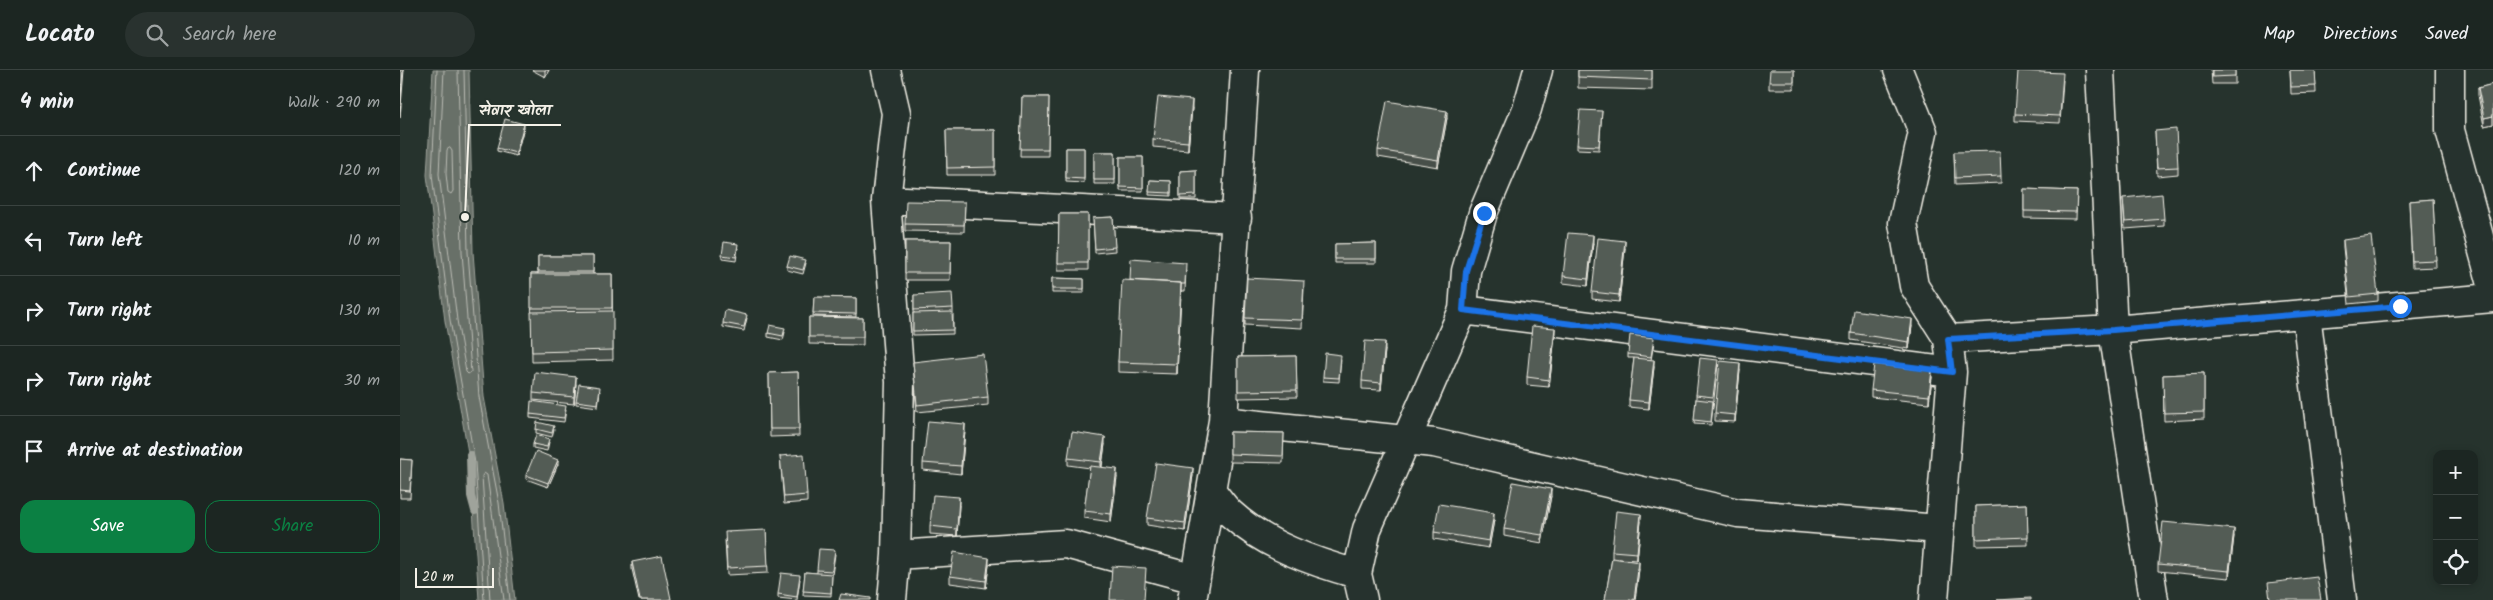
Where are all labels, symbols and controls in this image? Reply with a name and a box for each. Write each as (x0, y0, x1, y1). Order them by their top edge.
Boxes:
search box (125, 12, 475, 57)
text: Locato (25, 15, 95, 54)
text: Search here (183, 20, 276, 50)
text: Map (2263, 20, 2295, 49)
text: Directions (2323, 20, 2397, 49)
text: Saved (2425, 20, 2468, 49)
icon: search (143, 21, 171, 49)
text: 4 min (20, 86, 74, 119)
text: Walk · 290 m (288, 90, 380, 115)
callout: सेवार खोला (469, 95, 561, 125)
text: सेवार खोला (478, 99, 554, 123)
text: Continue (67, 156, 140, 186)
icon: ahead (20, 157, 48, 185)
text: 120 m (339, 158, 380, 183)
route end (1473, 202, 1496, 225)
text: Turn left (67, 226, 142, 256)
icon: left (20, 227, 48, 255)
text: 10 m (348, 228, 380, 253)
route start (2389, 295, 2412, 318)
text: Turn right (67, 296, 152, 326)
icon: right (20, 297, 48, 325)
text: 130 m (339, 298, 380, 323)
text: Turn right (67, 366, 152, 396)
icon: right (20, 367, 48, 395)
text: 30 m (344, 368, 380, 393)
text: Arrive at destination (67, 436, 243, 466)
icon: arrive (20, 437, 48, 465)
map controls (2433, 450, 2478, 585)
button: + (2433, 450, 2478, 495)
button: − (2433, 495, 2478, 540)
button: Save (20, 500, 195, 553)
button: Share (205, 500, 380, 553)
button: locate (2433, 540, 2478, 585)
scale bar (415, 565, 494, 588)
text: 20 m (422, 566, 454, 588)

